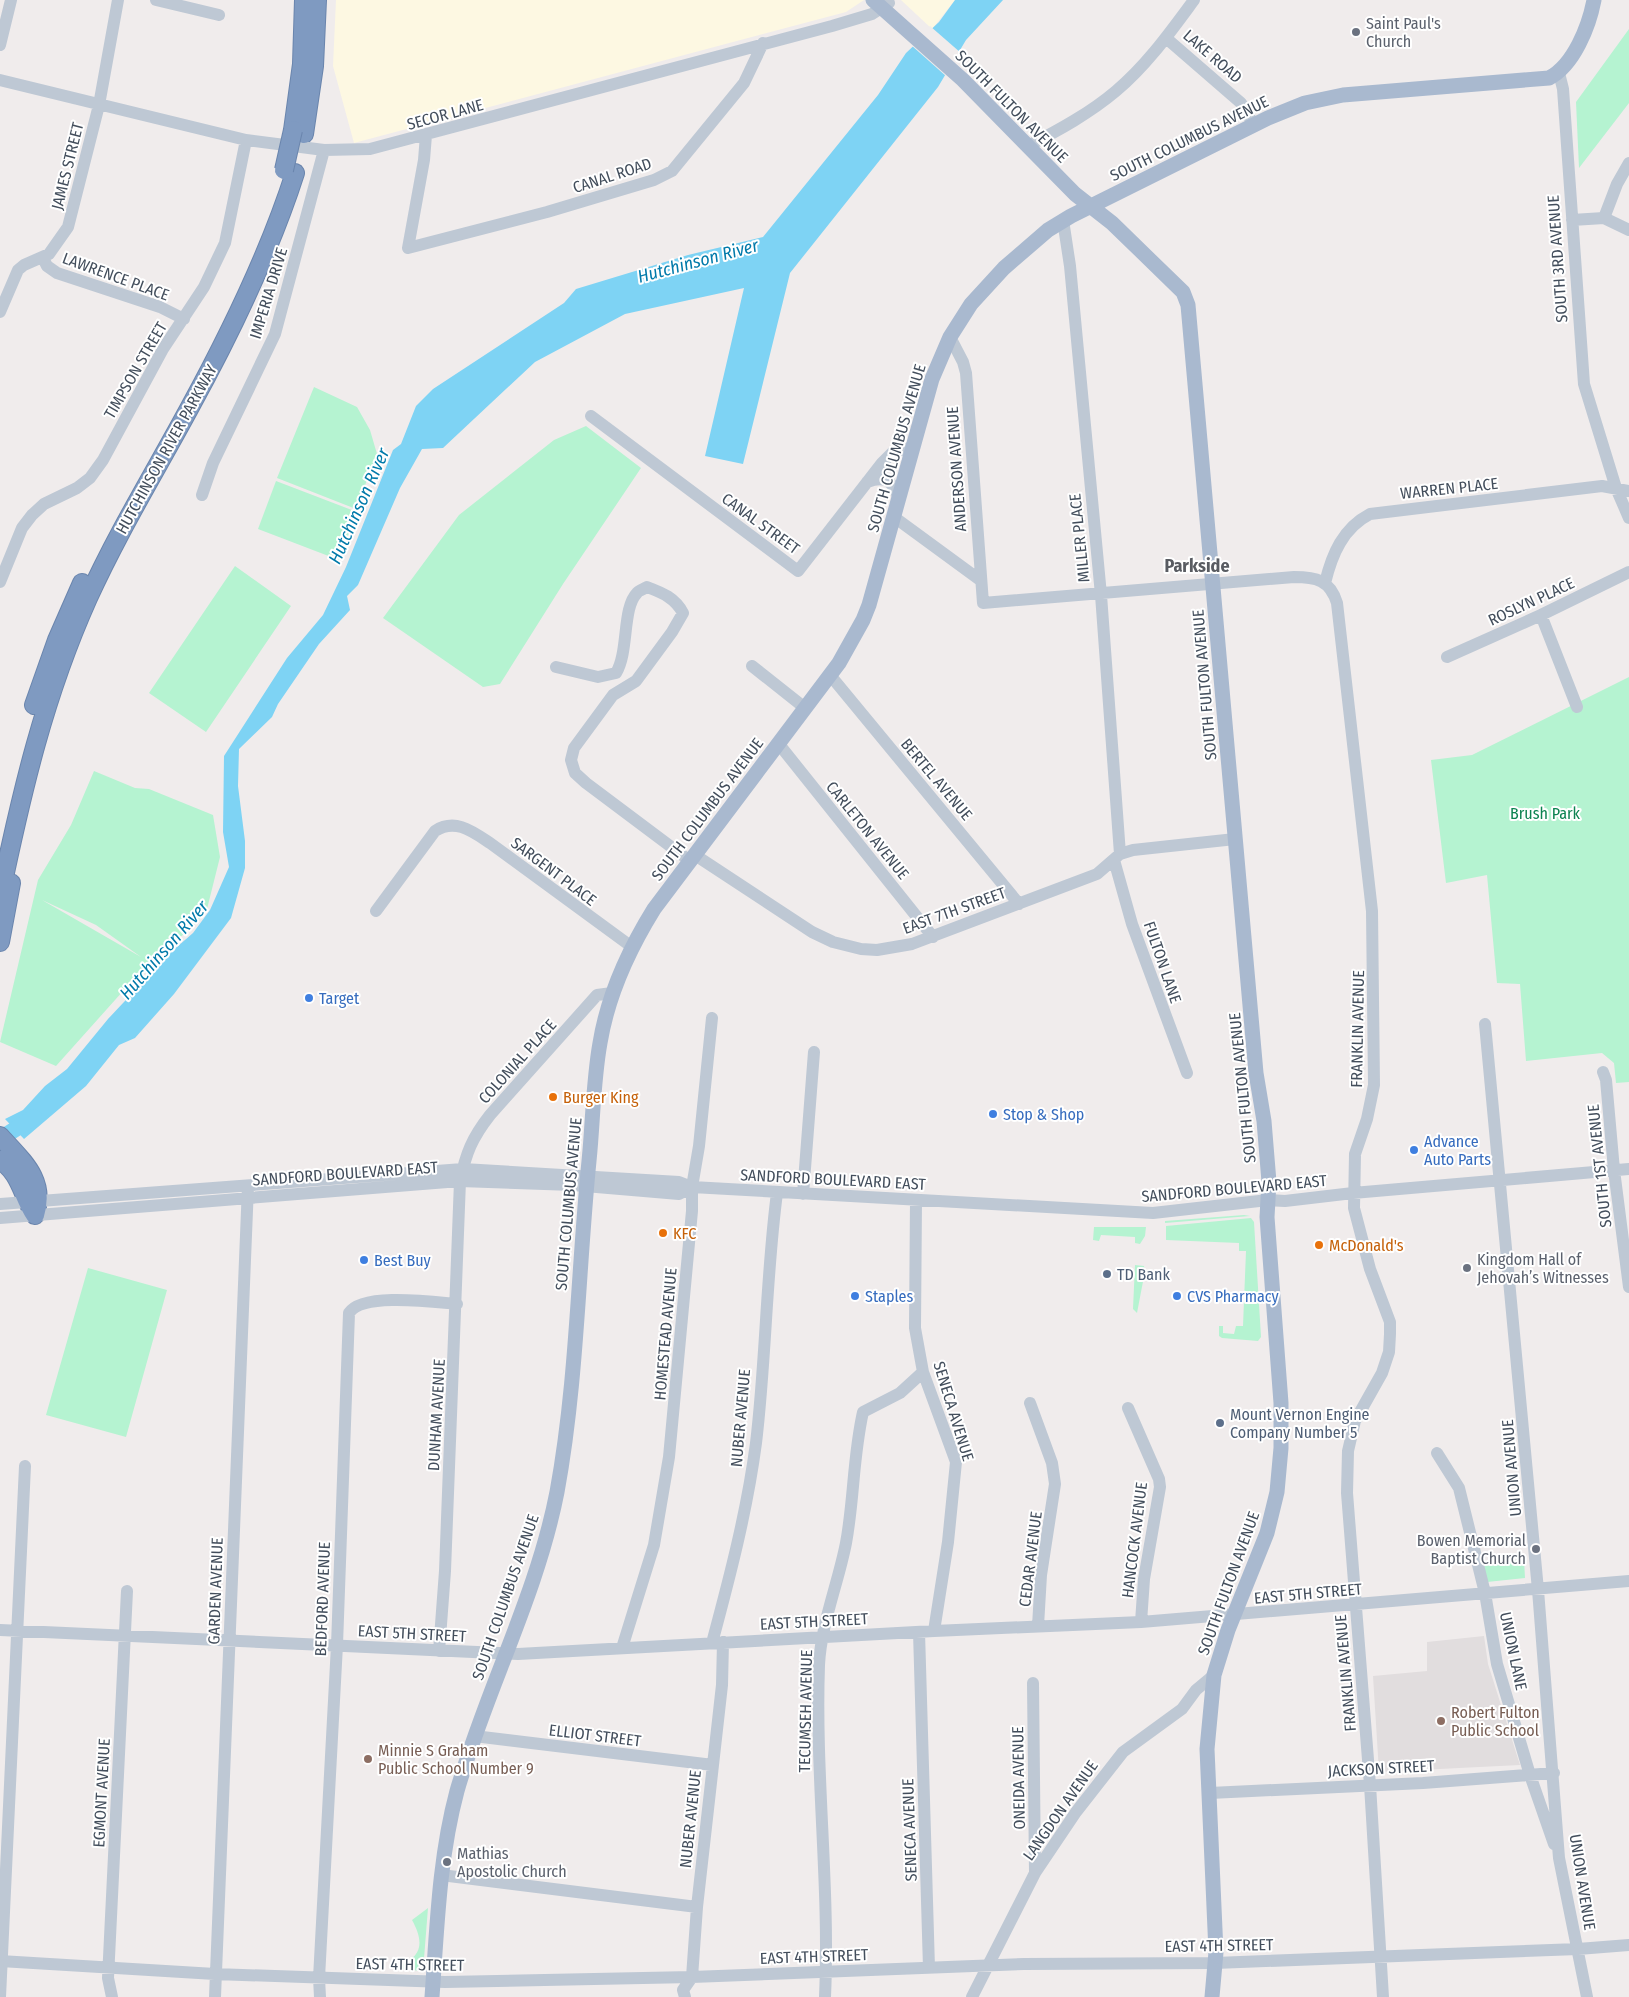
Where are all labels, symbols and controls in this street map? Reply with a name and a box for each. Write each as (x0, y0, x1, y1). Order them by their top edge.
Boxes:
place label: Saint Paul's Church (1366, 14, 1441, 51)
street label: LAKE ROAD (1179, 26, 1246, 87)
marker: Saint Paul's Church (1350, 26, 1362, 38)
street label: SOUTH FULTON AVENUE (951, 46, 1072, 167)
street label: SOUTH COLUMBUS AVENUE (1107, 92, 1272, 185)
street label: SECOR LANE (405, 95, 485, 134)
street label: JAMES STREET (47, 120, 88, 212)
street label: CANAL ROAD (570, 154, 654, 197)
street label: SOUTH 3RD AVENUE (1544, 195, 1571, 323)
water label: Hutchinson River (635, 234, 762, 288)
street label: IMPERIA DRIVE (246, 245, 291, 341)
street label: LAWRENCE PLACE (60, 248, 172, 305)
street label: TIMPSON STREET (100, 318, 171, 422)
street label: HUTCHINSON RIVER PARKWAY (112, 361, 221, 537)
street label: SOUTH COLUMBUS AVENUE (863, 362, 930, 534)
street label: ANDERSON AVENUE (943, 406, 970, 532)
water label: Hutchinson River (324, 444, 395, 567)
street label: WARREN PLACE (1399, 474, 1499, 503)
street label: CANAL STREET (718, 489, 804, 558)
street label: MILLER PLACE (1065, 493, 1094, 583)
district label: Parkside (1164, 555, 1230, 577)
street label: ROSLYN PLACE (1485, 573, 1577, 630)
street label: SOUTH FULTON AVENUE (1188, 609, 1221, 761)
street label: SOUTH COLUMBUS AVENUE (648, 734, 767, 884)
street label: BERTEL AVENUE (897, 735, 976, 824)
street label: CARLETON AVENUE (822, 777, 913, 883)
park label: Brush Park (1510, 804, 1581, 823)
street label: SARGENT PLACE (507, 833, 600, 910)
street label: EAST 7TH STREET (900, 883, 1009, 938)
water label: Hutchinson River (115, 895, 214, 1004)
street label: FULTON LANE (1140, 919, 1185, 1006)
street label: FRANKLIN AVENUE (1347, 970, 1368, 1088)
place label: Target (319, 989, 360, 1008)
marker: Target (303, 992, 315, 1004)
street label: SOUTH FULTON AVENUE (1225, 1012, 1260, 1164)
street label: COLONIAL PLACE (475, 1015, 560, 1107)
place label: Burger King (563, 1088, 639, 1107)
marker: Burger King (547, 1091, 559, 1103)
street label: SOUTH 1ST AVENUE (1584, 1103, 1615, 1228)
place label: Stop & Shop (1003, 1105, 1084, 1124)
marker: Stop & Shop (987, 1108, 999, 1120)
street label: SOUTH COLUMBUS AVENUE (551, 1117, 586, 1291)
place label: Advance Auto Parts (1424, 1132, 1491, 1169)
marker: Advance Auto Parts (1408, 1144, 1420, 1156)
street label: SANDFORD BOULEVARD EAST (252, 1158, 439, 1189)
street label: SANDFORD BOULEVARD EAST (740, 1165, 927, 1194)
street label: SANDFORD BOULEVARD EAST (1141, 1171, 1328, 1206)
place label: KFC (673, 1224, 696, 1243)
marker: KFC (657, 1227, 669, 1239)
place label: McDonald's (1329, 1236, 1404, 1255)
marker: McDonald's (1313, 1239, 1325, 1251)
place label: Kingdom Hall of Jehovah’s Witnesses (1477, 1250, 1609, 1287)
place label: Best Buy (374, 1251, 432, 1270)
marker: Best Buy (358, 1254, 370, 1266)
marker: Kingdom Hall of Jehovah’s Witnesses (1461, 1262, 1473, 1274)
place label: TD Bank (1117, 1265, 1170, 1284)
street label: HOMESTEAD AVENUE (650, 1267, 681, 1401)
marker: TD Bank (1101, 1268, 1113, 1280)
place label: Staples (865, 1287, 913, 1306)
place label: CVS Pharmacy (1187, 1287, 1280, 1306)
marker: Staples (849, 1290, 861, 1302)
marker: CVS Pharmacy (1171, 1290, 1183, 1302)
street label: DUNHAM AVENUE (424, 1359, 449, 1472)
street label: SENECA AVENUE (929, 1359, 978, 1463)
street label: NUBER AVENUE (727, 1368, 754, 1468)
place label: Mount Vernon Engine Company Number 5 (1230, 1405, 1370, 1442)
marker: Mount Vernon Engine Company Number 5 (1214, 1417, 1226, 1429)
street label: UNION AVENUE (1498, 1419, 1525, 1517)
street label: HANCOCK AVENUE (1118, 1481, 1151, 1599)
street label: SOUTH FULTON AVENUE (1194, 1509, 1263, 1657)
street label: CEDAR AVENUE (1015, 1510, 1046, 1608)
street label: SOUTH COLUMBUS AVENUE (468, 1512, 543, 1682)
place label: Bowen Memorial Baptist Church (1417, 1531, 1526, 1568)
street label: GARDEN AVENUE (204, 1537, 227, 1645)
street label: BEDFORD AVENUE (311, 1541, 334, 1657)
marker: Bowen Memorial Baptist Church (1530, 1543, 1542, 1555)
street label: EAST 5TH STREET (1253, 1579, 1363, 1608)
street label: EAST 5TH STREET (759, 1609, 869, 1634)
street label: UNION LANE (1496, 1610, 1531, 1692)
street label: FRANKLIN AVENUE (1331, 1614, 1360, 1732)
street label: EAST 5TH STREET (357, 1621, 467, 1646)
street label: TECUMSEH AVENUE (795, 1650, 816, 1772)
place label: Robert Fulton Public School (1451, 1703, 1540, 1740)
marker: Robert Fulton Public School (1435, 1715, 1447, 1727)
street label: ELLIOT STREET (548, 1720, 643, 1751)
street label: ONEIDA AVENUE (1008, 1726, 1029, 1830)
street label: EGMONT AVENUE (89, 1738, 114, 1848)
place label: Minnie S Graham Public School Number 9 (378, 1741, 534, 1778)
marker: Minnie S Graham Public School Number 9 (362, 1753, 374, 1765)
street label: JACKSON STREET (1327, 1756, 1435, 1781)
street label: LANGDON AVENUE (1019, 1757, 1102, 1864)
street label: NUBER AVENUE (676, 1769, 705, 1869)
street label: SENECA AVENUE (898, 1778, 921, 1882)
street label: UNION AVENUE (1566, 1833, 1599, 1932)
place label: Mathias Apostolic Church (457, 1844, 567, 1881)
marker: Mathias Apostolic Church (441, 1856, 453, 1868)
street label: EAST 4TH STREET (1165, 1935, 1274, 1956)
street label: EAST 4TH STREET (759, 1945, 869, 1968)
street label: EAST 4TH STREET (356, 1954, 465, 1975)

